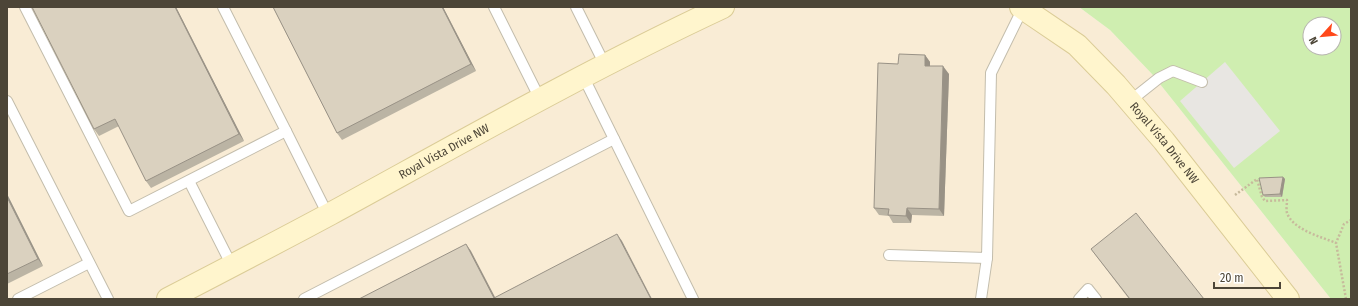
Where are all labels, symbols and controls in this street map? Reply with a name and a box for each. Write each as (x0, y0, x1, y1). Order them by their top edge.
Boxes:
north arrow (1302, 16, 1342, 56)
text: N (1306, 34, 1321, 46)
street label: Royal Vista Drive NW (1127, 99, 1202, 186)
street label: Royal Vista Drive NW (396, 121, 492, 182)
scale bar (1214, 264, 1280, 290)
text: 20 m (1220, 271, 1244, 285)

